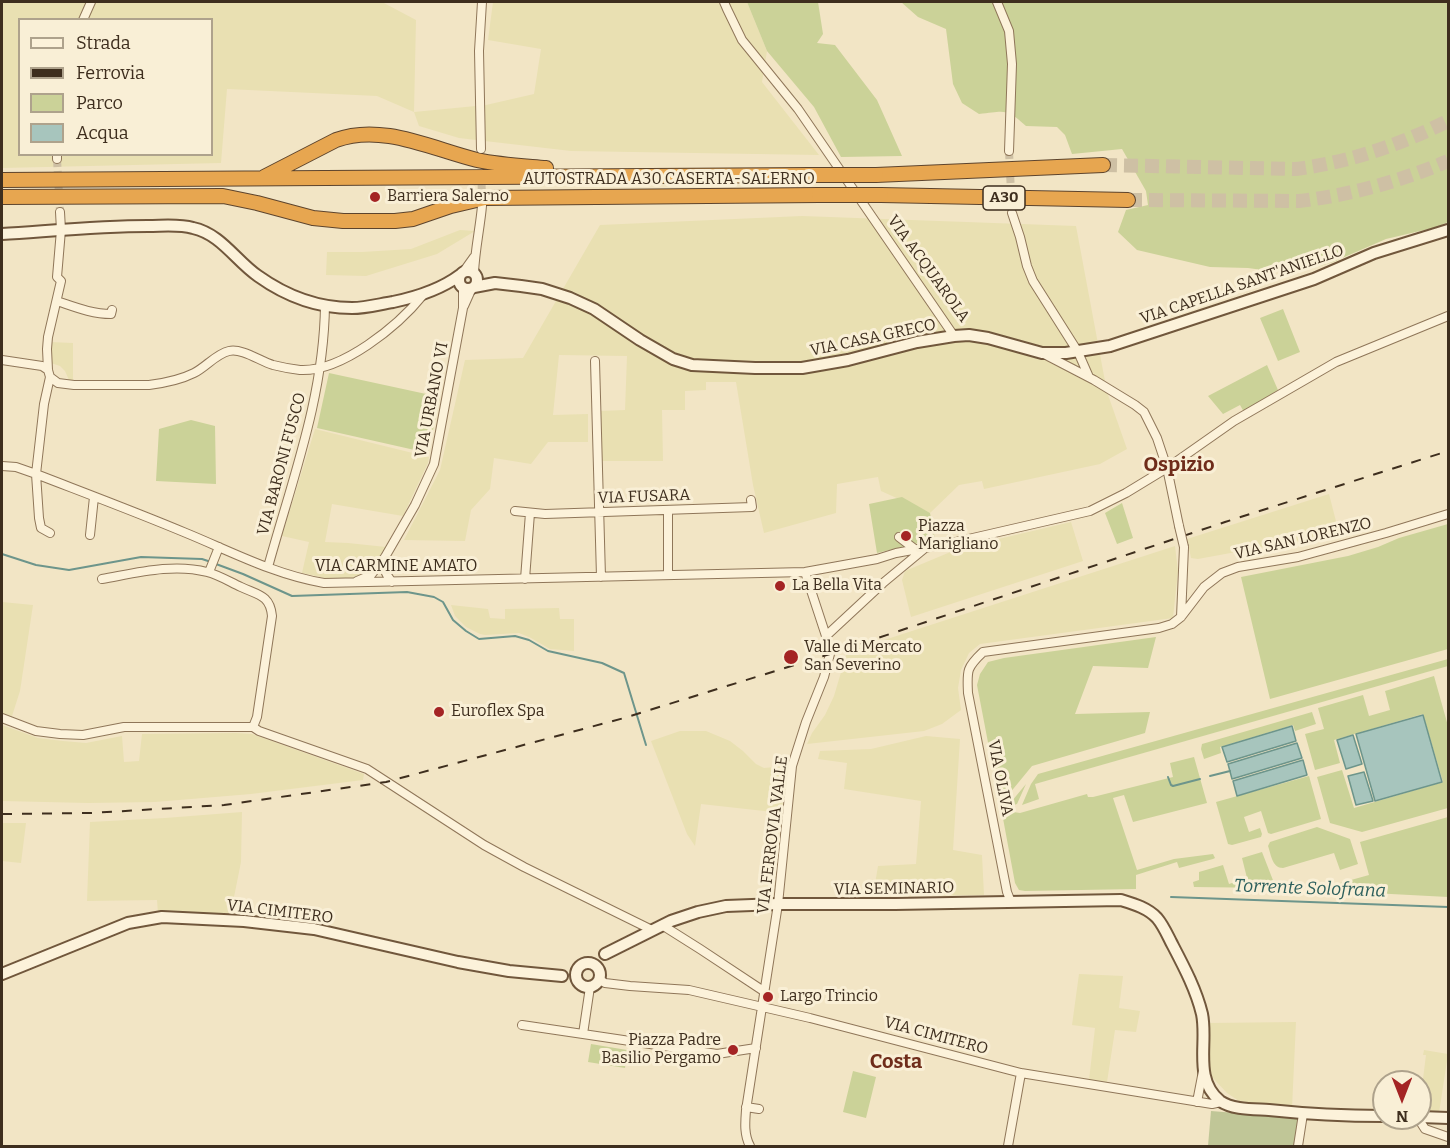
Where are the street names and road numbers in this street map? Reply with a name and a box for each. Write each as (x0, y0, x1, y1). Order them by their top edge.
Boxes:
street label: AUTOSTRADA A30 CASERTA-SALERNO (523, 170, 815, 190)
road number: A30 (983, 186, 1025, 210)
street label: VIA ACQUAROLA (883, 212, 973, 326)
street label: VIA CAPELLA SANT'ANIELLO (1138, 241, 1346, 329)
street label: VIA CASA GRECO (808, 315, 938, 361)
street label: VIA URBANO VI (411, 341, 453, 459)
street label: VIA BARONI FUSCO (254, 391, 310, 537)
street label: VIA FUSARA (597, 486, 691, 508)
street label: VIA SAN LORENZO (1232, 514, 1374, 564)
street label: VIA CARMINE AMATO (315, 557, 477, 577)
street label: VIA OLIVA (983, 738, 1017, 818)
street label: VIA FERROVIA VALLE (754, 755, 792, 915)
street label: VIA SEMINARIO (833, 878, 955, 900)
street label: VIA CIMITERO (226, 896, 334, 928)
street label: VIA CIMITERO (882, 1013, 990, 1059)

